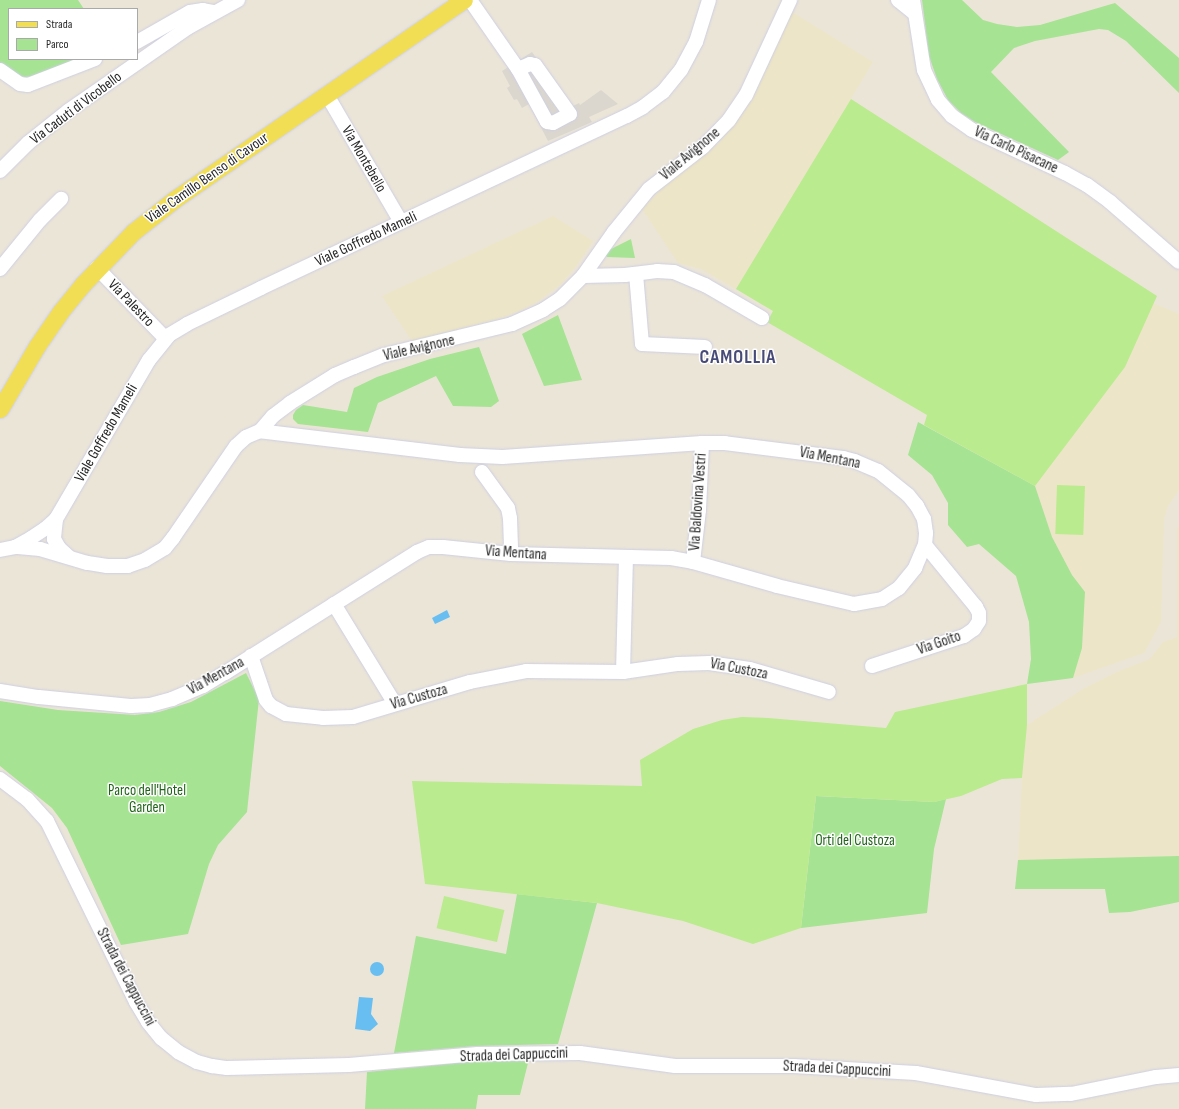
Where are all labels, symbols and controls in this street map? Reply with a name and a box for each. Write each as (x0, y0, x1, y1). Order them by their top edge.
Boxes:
legend (8, 8, 138, 60)
text: Strada (46, 17, 72, 32)
text: Parco (46, 37, 69, 52)
street label: Via Caduti di Vicobello (27, 68, 125, 148)
street label: Via Montebello (338, 122, 390, 196)
street label: Via Carlo Pisacane (971, 123, 1061, 177)
street label: Viale Avignone (656, 124, 724, 184)
street label: Viale Camillo Benso di Cavour (142, 129, 272, 227)
street label: Viale Goffredo Mameli (312, 208, 420, 270)
street label: Via Palestro (104, 276, 158, 330)
street label: Viale Avignone (382, 331, 456, 365)
district label: CAMOLLIA (700, 347, 776, 369)
street label: Viale Goffredo Mameli (71, 381, 141, 485)
street label: Via Mentana (798, 443, 862, 473)
street label: Via Baldovina Vestri (686, 453, 710, 551)
street label: Via Mentana (485, 542, 547, 564)
street label: Via Goito (915, 627, 963, 659)
street label: Via Mentana (185, 653, 247, 699)
street label: Via Custoza (709, 655, 769, 683)
street label: Via Custoza (389, 680, 449, 714)
park label: Parco dell'Hotel Garden (108, 781, 186, 816)
park label: Orti del Custoza (815, 832, 895, 850)
street label: Strada dei Cappuccini (93, 925, 159, 1029)
street label: Strada dei Cappuccini (460, 1044, 568, 1066)
street label: Strada dei Cappuccini (783, 1057, 891, 1081)

